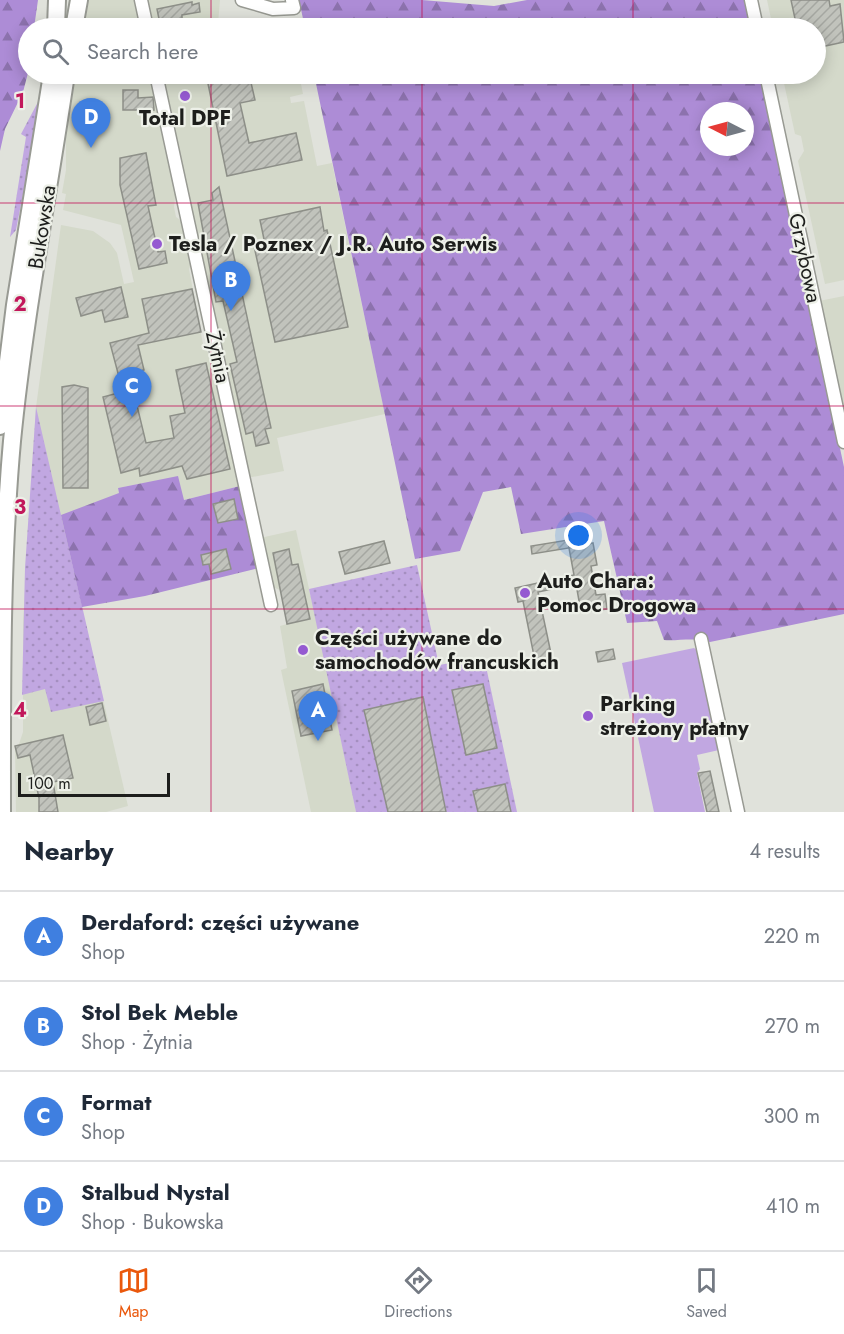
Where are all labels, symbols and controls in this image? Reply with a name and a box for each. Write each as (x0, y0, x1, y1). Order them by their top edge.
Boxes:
search box (18, 18, 826, 84)
icon: search (39, 35, 72, 68)
text: Search here (87, 35, 198, 67)
text: 1 (15, 87, 25, 116)
marker: Total DPF (178, 89, 192, 103)
pin: D (72, 98, 110, 148)
north arrow (700, 102, 754, 156)
place label: Total DPF (139, 103, 231, 133)
street label: Bukowska (21, 183, 63, 271)
street label: Grzybowa (781, 210, 829, 306)
place label: Tesla / Poznex / J.R. Auto Serwis (169, 229, 497, 259)
marker: Tesla / Poznex / J.R. Auto Serwis (150, 237, 164, 251)
pin: B (212, 262, 250, 311)
text: 2 (13, 290, 27, 319)
street label: Żytnia (198, 328, 238, 386)
pin: C (112, 368, 152, 417)
text: 3 (14, 493, 26, 522)
your location (564, 521, 593, 550)
place label: Auto Chara: Pomoc Drogowa (536, 566, 696, 620)
marker: Auto Chara: Pomoc Drogowa (518, 586, 532, 600)
place label: Części używane do samochodów francuskich (315, 623, 559, 677)
marker: Części używane do samochodów francuskich (296, 643, 310, 657)
place label: Parking streżony płatny (600, 689, 750, 743)
pin: A (298, 692, 338, 741)
text: 4 (13, 696, 27, 725)
marker: Parking streżony płatny (581, 709, 595, 723)
scale bar (18, 770, 170, 798)
text: 100 m (27, 772, 71, 795)
text: Nearby (24, 832, 113, 870)
text: 4 results (749, 837, 820, 866)
text: Derdaford: części używane (81, 906, 359, 938)
text: A (36, 922, 51, 951)
text: 220 m (764, 922, 820, 951)
text: Shop (81, 938, 125, 967)
text: Stol Bek Meble (81, 996, 238, 1028)
text: B (37, 1012, 50, 1041)
text: 270 m (765, 1012, 820, 1041)
text: Shop · Żytnia (81, 1028, 193, 1057)
text: Format (81, 1086, 151, 1118)
text: C (36, 1102, 51, 1131)
text: 300 m (763, 1102, 820, 1131)
text: Shop (81, 1118, 125, 1147)
text: Stalbud Nystal (81, 1176, 230, 1208)
text: D (36, 1192, 51, 1221)
text: 410 m (766, 1192, 820, 1221)
text: Shop · Bukowska (81, 1208, 224, 1237)
tab: Map (117, 1264, 150, 1323)
tab: Directions (384, 1264, 452, 1323)
tab: Saved (686, 1264, 727, 1323)

